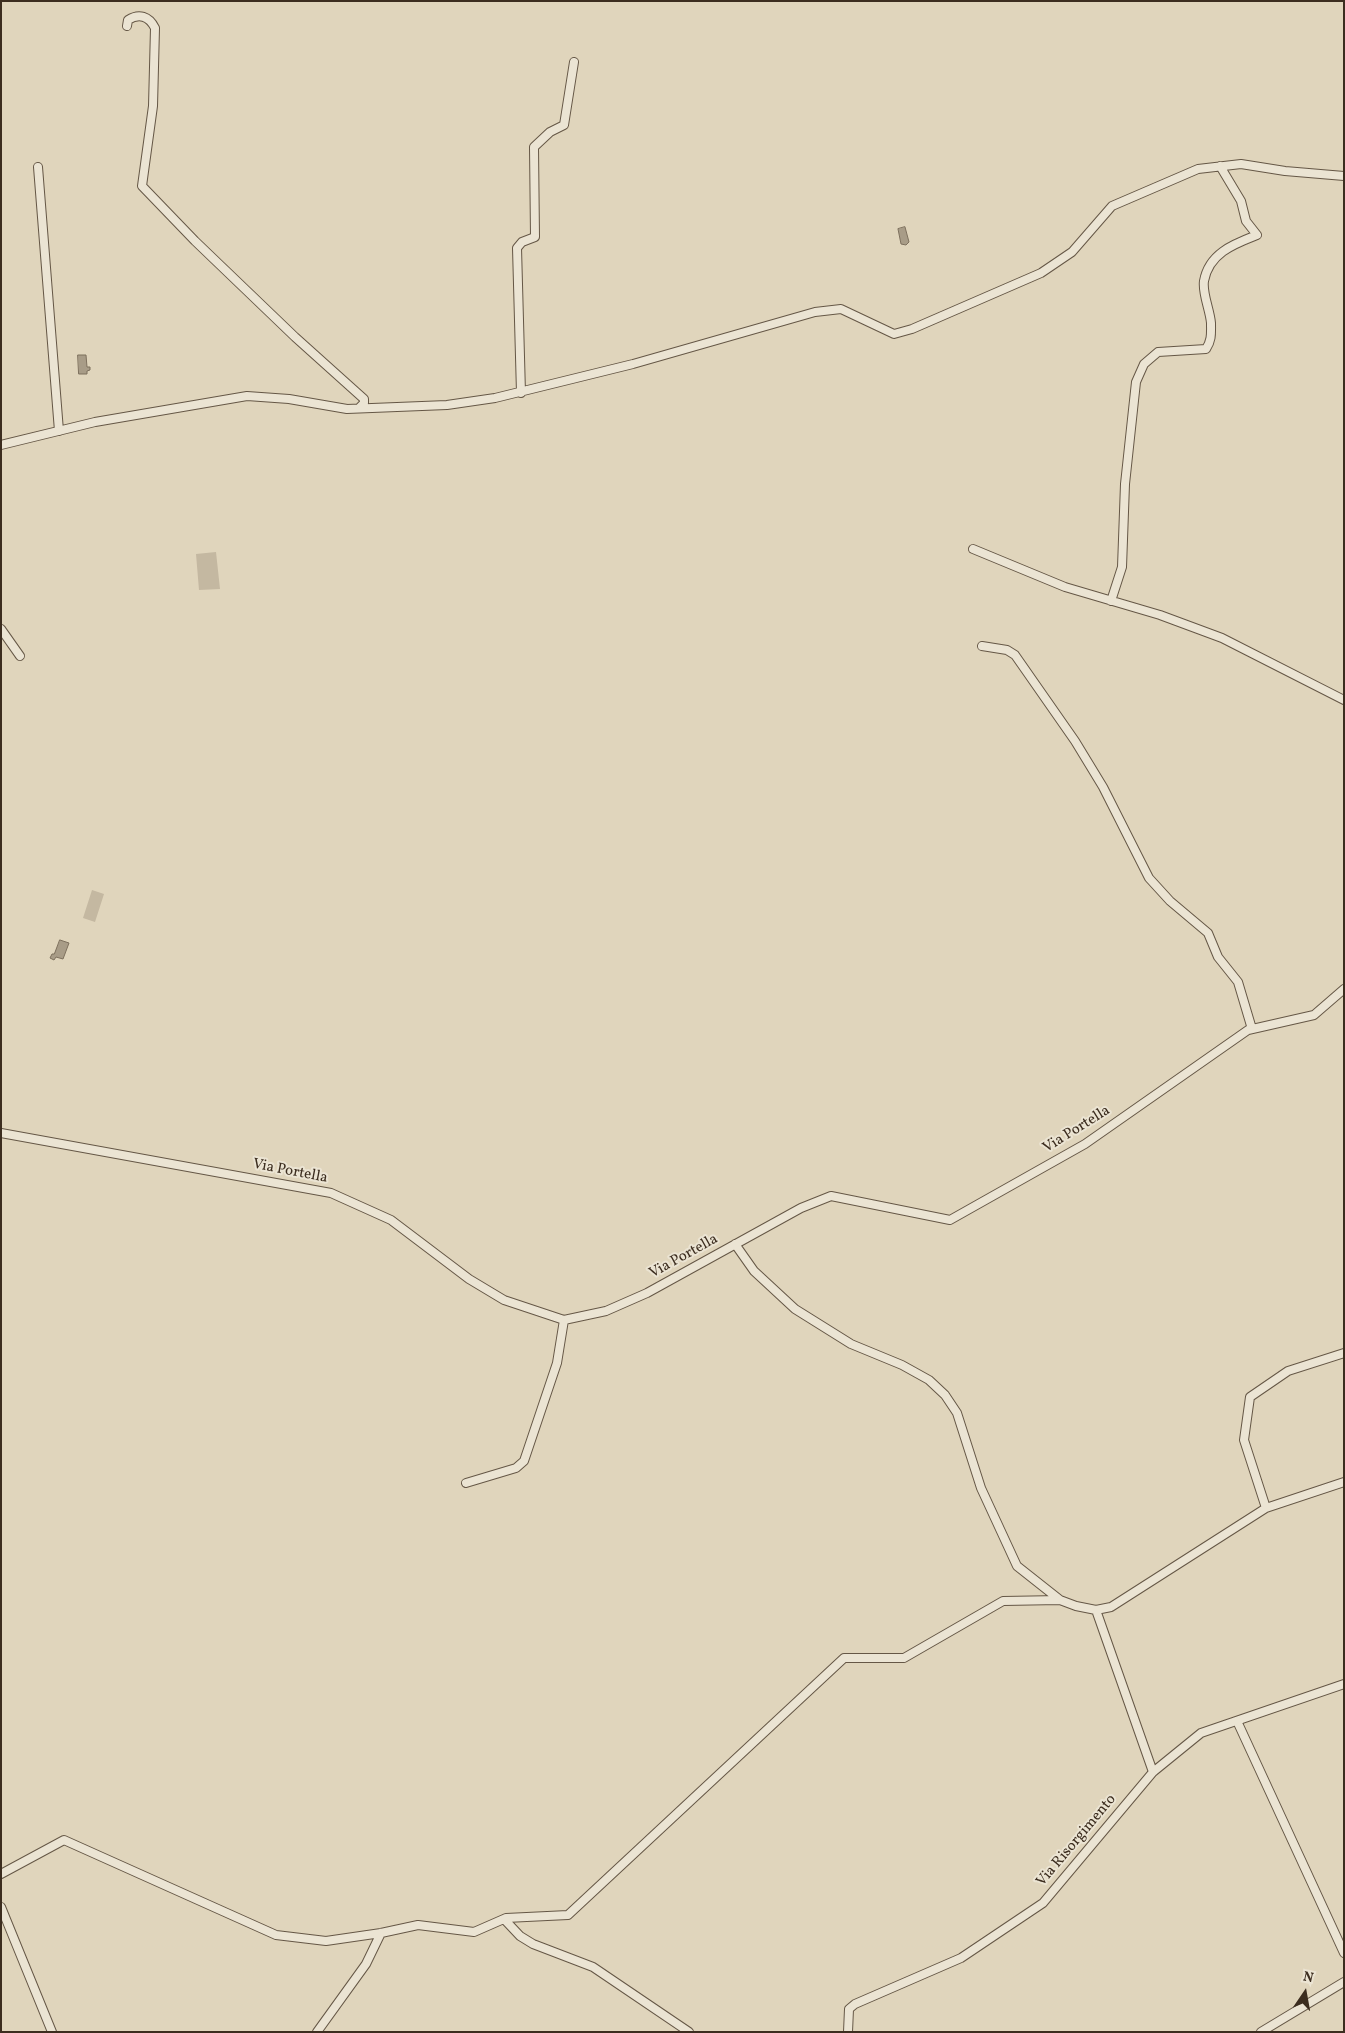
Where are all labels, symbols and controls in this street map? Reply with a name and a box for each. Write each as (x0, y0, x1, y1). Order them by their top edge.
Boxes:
street label: Via Portella (1040, 1102, 1114, 1158)
street label: Via Portella (251, 1156, 329, 1188)
street label: Via Portella (646, 1231, 722, 1283)
street label: Via Risorgimento (1033, 1791, 1121, 1891)
text: N (1301, 1967, 1315, 1988)
north arrow (1280, 1968, 1330, 2018)

